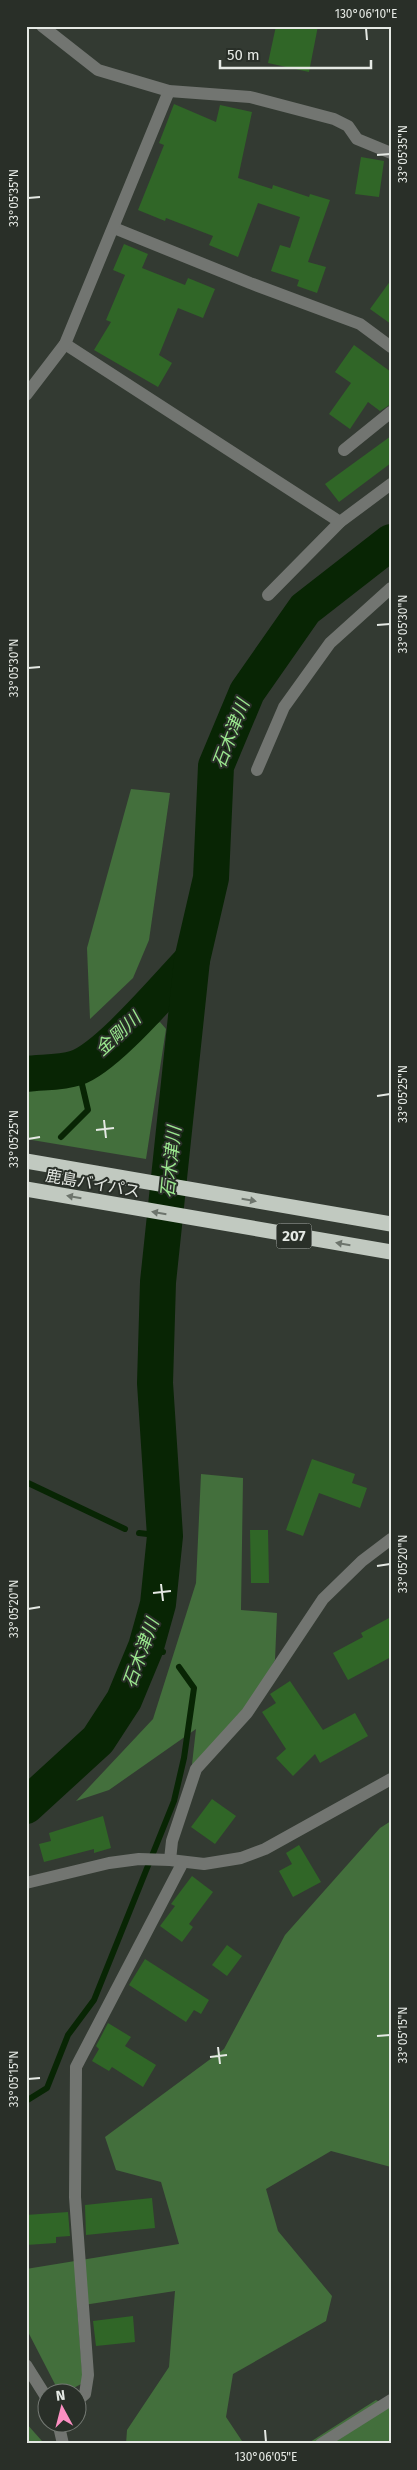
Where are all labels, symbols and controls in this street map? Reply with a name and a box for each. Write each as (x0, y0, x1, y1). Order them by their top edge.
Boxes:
text: 130°06'10"E (335, 7, 397, 21)
scale bar (220, 38, 371, 70)
text: 50 m (227, 46, 260, 64)
text: 33°05'35"N (396, 125, 410, 183)
text: 33°05'35"N (7, 169, 21, 227)
text: 33°05'30"N (396, 595, 410, 653)
text: 33°05'30"N (7, 639, 21, 697)
water label: 石木津川 (208, 695, 255, 772)
water label: 金剛川 (91, 1006, 147, 1060)
text: 33°05'25"N (396, 1065, 410, 1123)
text: 33°05'25"N (7, 1110, 21, 1168)
water label: 石木津川 (156, 1123, 186, 1199)
street label: 鹿島バイパス (44, 1166, 142, 1201)
one-way arrow (66, 1193, 82, 1201)
one-way arrow (241, 1197, 257, 1205)
one-way arrow (151, 1208, 167, 1216)
road number: 207 (276, 1224, 312, 1248)
one-way arrow (334, 1240, 350, 1248)
text: 33°05'20"N (396, 1535, 410, 1593)
text: 33°05'20"N (7, 1580, 21, 1638)
water label: 石木津川 (118, 1614, 164, 1691)
text: 33°05'15"N (396, 2006, 410, 2064)
text: 33°05'15"N (7, 2050, 21, 2108)
north arrow (38, 2382, 88, 2432)
text: N (55, 2387, 66, 2405)
text: 130°06'05"E (234, 2450, 298, 2464)

